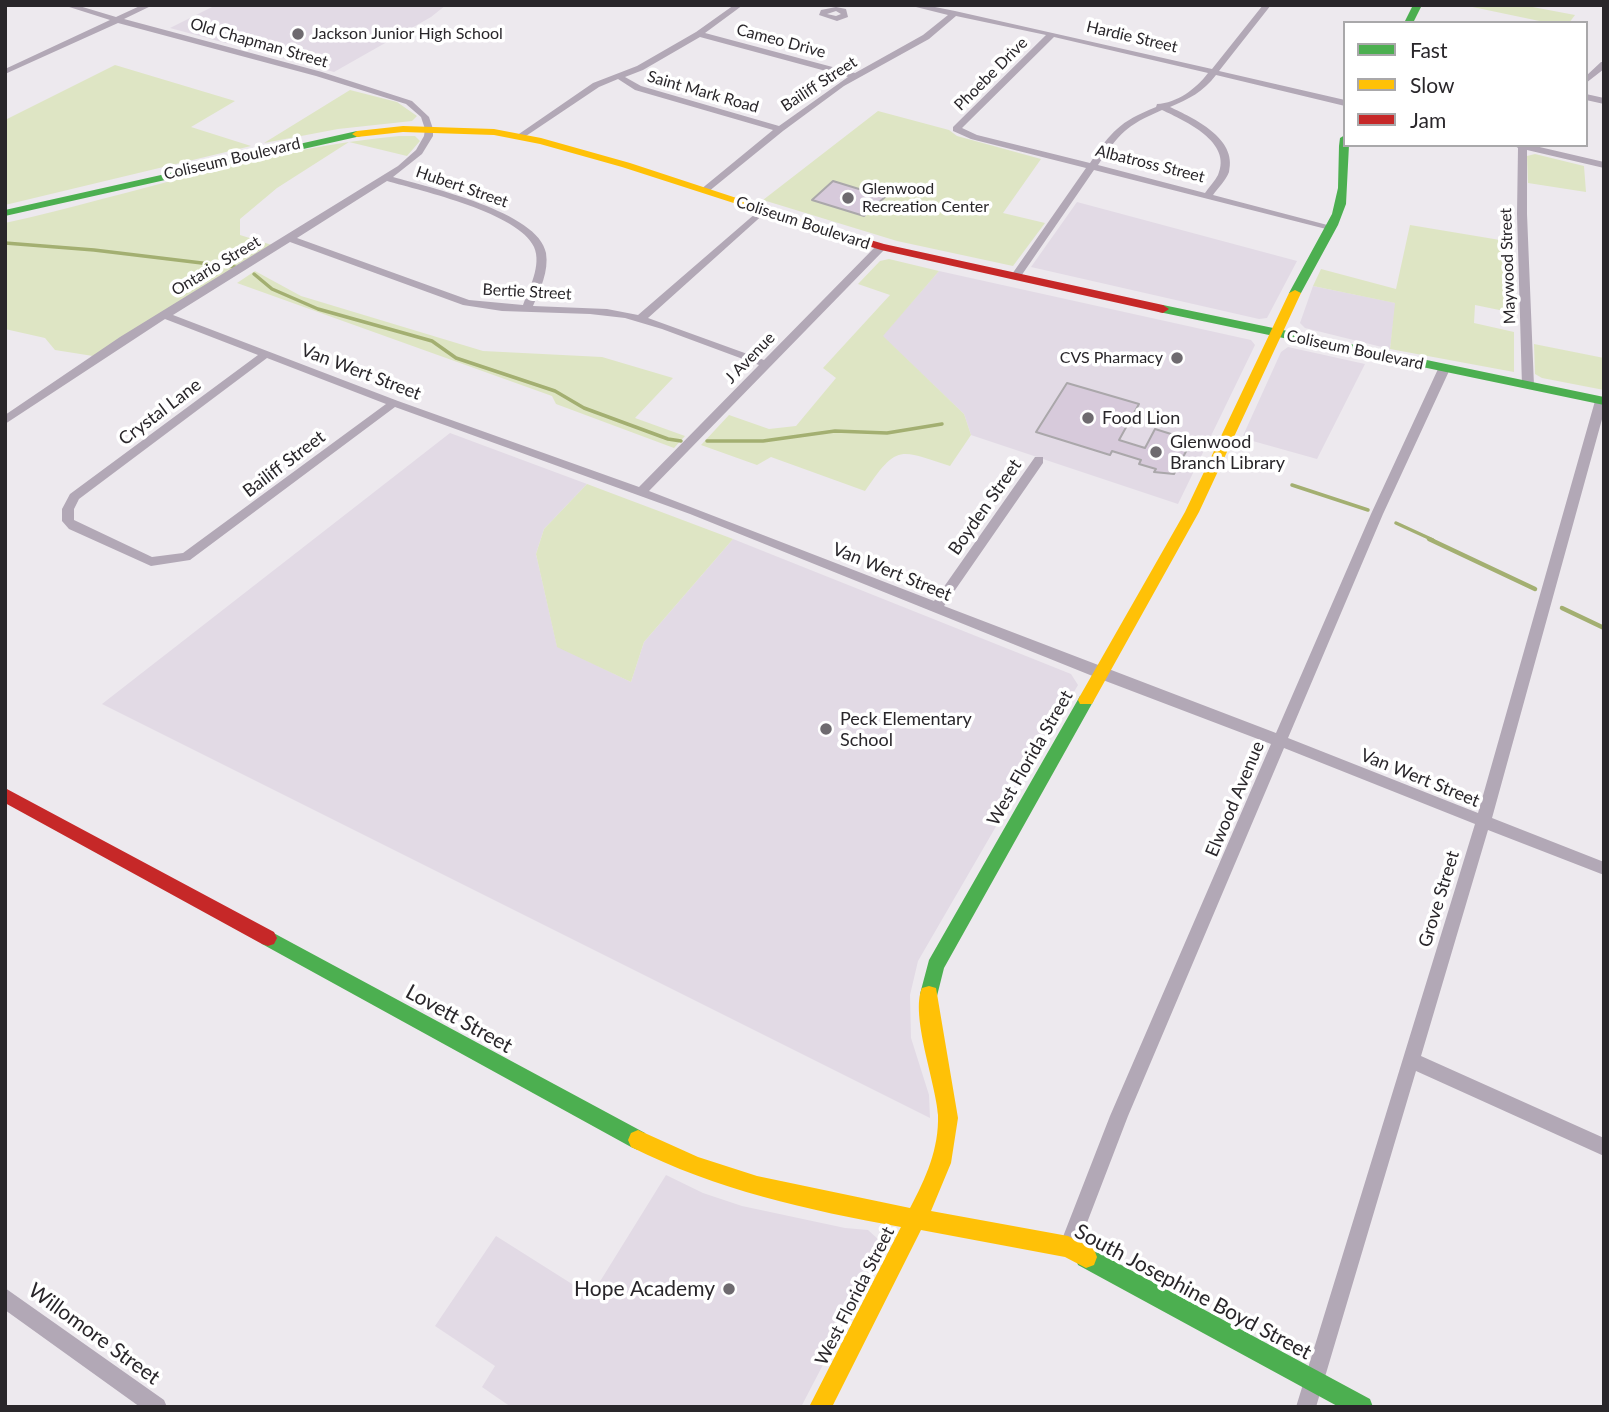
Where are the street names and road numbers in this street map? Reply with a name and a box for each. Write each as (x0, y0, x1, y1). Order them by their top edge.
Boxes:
street label: Old Chapman Street (188, 14, 330, 72)
street label: Hardie Street (1085, 17, 1179, 57)
street label: Cameo Drive (734, 20, 828, 62)
street label: Phoebe Drive (950, 33, 1032, 115)
street label: Bailiff Street (778, 52, 860, 116)
street label: Saint Mark Road (645, 67, 761, 117)
street label: Coliseum Boulevard (162, 134, 302, 184)
street label: Albatross Street (1093, 141, 1207, 187)
street label: Hubert Street (413, 162, 511, 212)
street label: Coliseum Boulevard (734, 192, 872, 254)
street label: Maywood Street (1496, 207, 1520, 325)
street label: Ontario Street (168, 232, 264, 300)
street label: Bertie Street (482, 280, 572, 304)
street label: Coliseum Boulevard (1285, 326, 1425, 374)
street label: J Avenue (721, 328, 779, 388)
street label: Van Wert Street (298, 339, 424, 405)
street label: Crystal Lane (115, 374, 205, 450)
street label: Bailiff Street (239, 426, 329, 502)
street label: Boyden Street (944, 455, 1026, 559)
street label: Van Wert Street (829, 538, 955, 606)
street label: West Florida Street (983, 687, 1077, 829)
street label: Elwood Avenue (1201, 738, 1269, 860)
street label: Van Wert Street (1357, 744, 1483, 812)
street label: Grove Street (1414, 848, 1464, 950)
street label: Lovett Street (401, 979, 517, 1059)
street label: South Josephine Boyd Street (1070, 1219, 1316, 1365)
street label: West Florida Street (811, 1223, 899, 1369)
street label: Willomore Street (23, 1278, 165, 1390)

